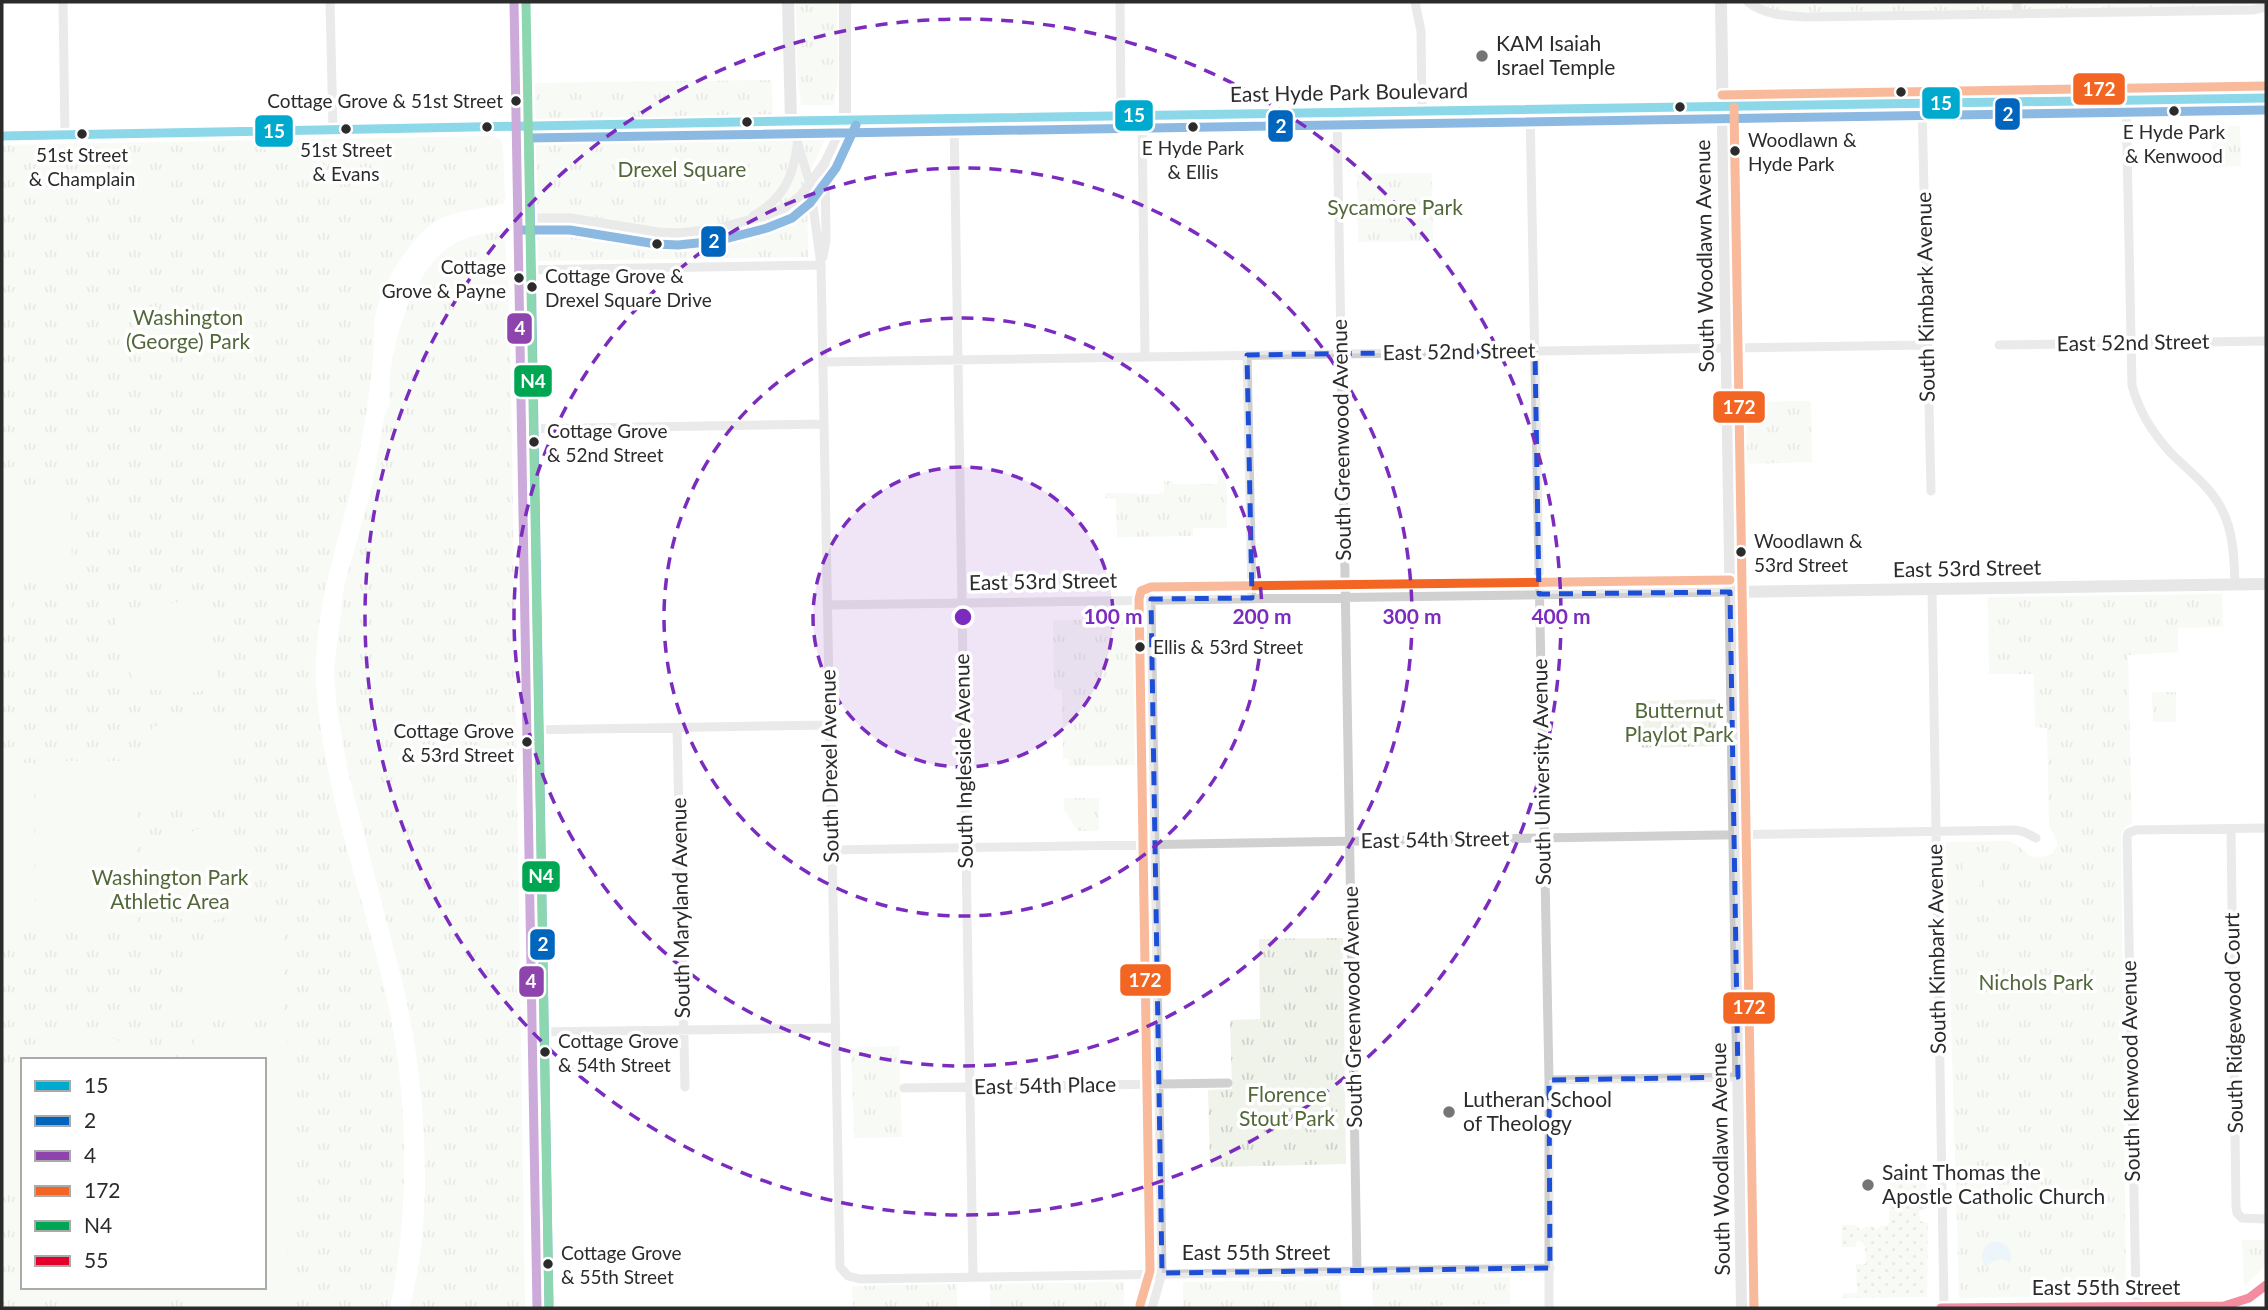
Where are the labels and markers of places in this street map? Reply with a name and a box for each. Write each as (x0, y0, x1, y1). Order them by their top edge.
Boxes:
place label: KAM Isaiah Israel Temple (1496, 30, 1615, 79)
marker: KAM Isaiah Israel Temple (1474, 48, 1490, 64)
unlabelled marker (1894, 85, 1908, 99)
place label: Cottage Grove & 51st Street (267, 89, 503, 112)
marker: Cottage Grove & 51st Street (509, 94, 523, 108)
unlabelled marker (1673, 100, 1687, 114)
marker: E Hyde Park & Kenwood (2167, 104, 2181, 118)
unlabelled marker (740, 115, 754, 129)
unlabelled marker (480, 120, 494, 134)
marker: E Hyde Park & Ellis (1186, 120, 1200, 134)
place label: E Hyde Park & Kenwood (2123, 120, 2225, 167)
marker: 51st Street & Evans (339, 122, 353, 136)
marker: 51st Street & Champlain (75, 127, 89, 141)
place label: Woodlawn & Hyde Park (1748, 128, 1857, 175)
place label: E Hyde Park & Ellis (1142, 136, 1244, 183)
place label: 51st Street & Evans (300, 138, 392, 185)
place label: 51st Street & Champlain (29, 143, 135, 190)
marker: Woodlawn & Hyde Park (1728, 144, 1742, 158)
unlabelled marker (650, 237, 664, 251)
place label: Cottage Grove & Payne (382, 255, 506, 302)
place label: Cottage Grove & Drexel Square Drive (545, 264, 712, 311)
marker: Cottage Grove & Payne (512, 271, 526, 285)
marker: Cottage Grove & Drexel Square Drive (525, 280, 539, 294)
place label: Cottage Grove & 52nd Street (547, 419, 667, 466)
marker: Cottage Grove & 52nd Street (527, 435, 541, 449)
place label: Woodlawn & 53rd Street (1754, 529, 1863, 576)
marker: Woodlawn & 53rd Street (1734, 545, 1748, 559)
centre of rings (951, 605, 975, 629)
place label: Ellis & 53rd Street (1153, 635, 1303, 658)
marker: Ellis & 53rd Street (1133, 640, 1147, 654)
place label: Cottage Grove & 53rd Street (394, 719, 514, 766)
marker: Cottage Grove & 53rd Street (520, 735, 534, 749)
place label: Cottage Grove & 54th Street (558, 1029, 678, 1076)
marker: Cottage Grove & 54th Street (538, 1045, 552, 1059)
place label: Lutheran School of Theology (1463, 1086, 1612, 1135)
marker: Lutheran School of Theology (1441, 1104, 1457, 1120)
place label: Saint Thomas the Apostle Catholic Church (1882, 1159, 2105, 1208)
marker: Saint Thomas the Apostle Catholic Church (1860, 1177, 1876, 1193)
place label: Cottage Grove & 55th Street (561, 1241, 681, 1288)
marker: Cottage Grove & 55th Street (541, 1257, 555, 1271)

